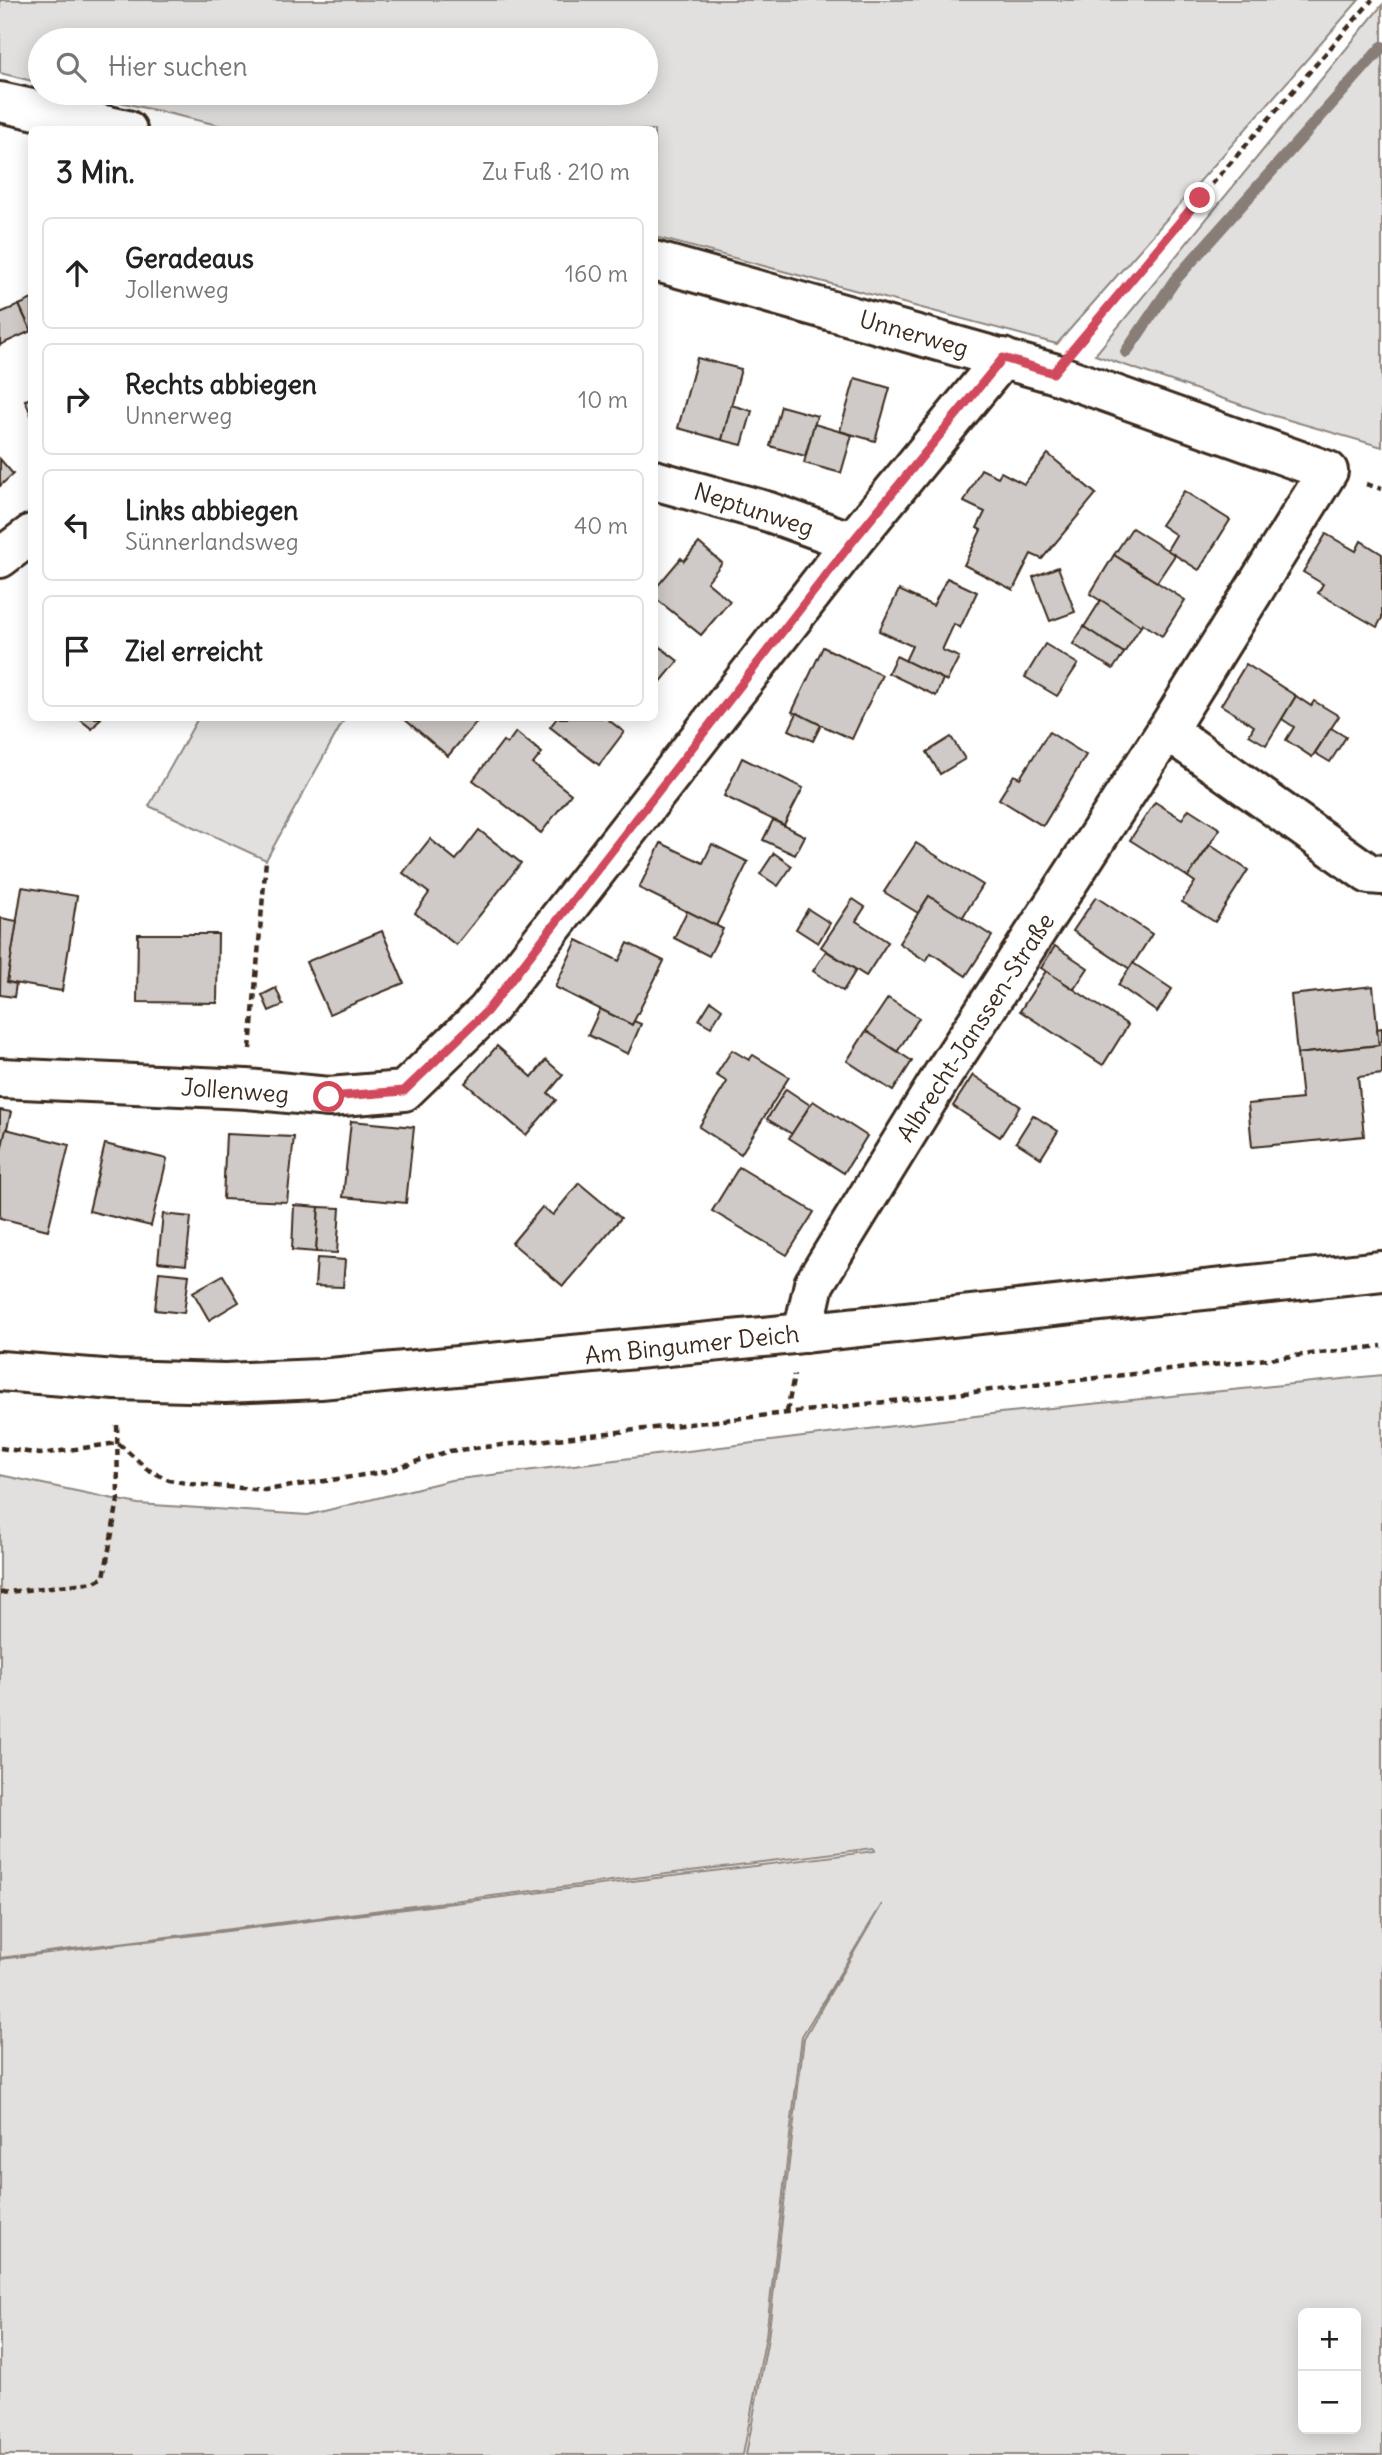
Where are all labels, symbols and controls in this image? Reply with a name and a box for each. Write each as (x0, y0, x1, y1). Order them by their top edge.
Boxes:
search box (28, 28, 658, 105)
icon: search (52, 48, 90, 86)
text: Hier suchen (108, 50, 248, 83)
text: 3 Min. (56, 153, 135, 191)
text: Zu Fuß · 210 m (482, 157, 630, 186)
route end (1184, 182, 1215, 213)
text: Geradeaus (125, 242, 254, 275)
icon: ahead (58, 254, 96, 292)
text: 160 m (565, 259, 628, 288)
text: Jollenweg (125, 275, 229, 304)
street label: Unnerweg (856, 303, 972, 363)
text: Rechts abbiegen (125, 368, 317, 401)
icon: right (58, 380, 96, 418)
text: 10 m (578, 385, 628, 414)
text: Unnerweg (125, 401, 232, 430)
street label: Neptunweg (690, 476, 818, 542)
text: Links abbiegen (125, 494, 298, 527)
icon: left (58, 506, 96, 544)
text: 40 m (574, 511, 628, 540)
text: Sünnerlandsweg (125, 527, 299, 556)
icon: arrive (58, 632, 96, 670)
text: Ziel erreicht (125, 635, 263, 668)
street label: Albrecht-Janssen-Straße (890, 907, 1060, 1147)
street label: Jollenweg (180, 1071, 290, 1109)
route start (313, 1081, 344, 1112)
street label: Am Bingumer Deich (583, 1318, 801, 1370)
map controls (1298, 2308, 1361, 2434)
button: + (1298, 2308, 1361, 2371)
button: − (1298, 2371, 1361, 2434)

